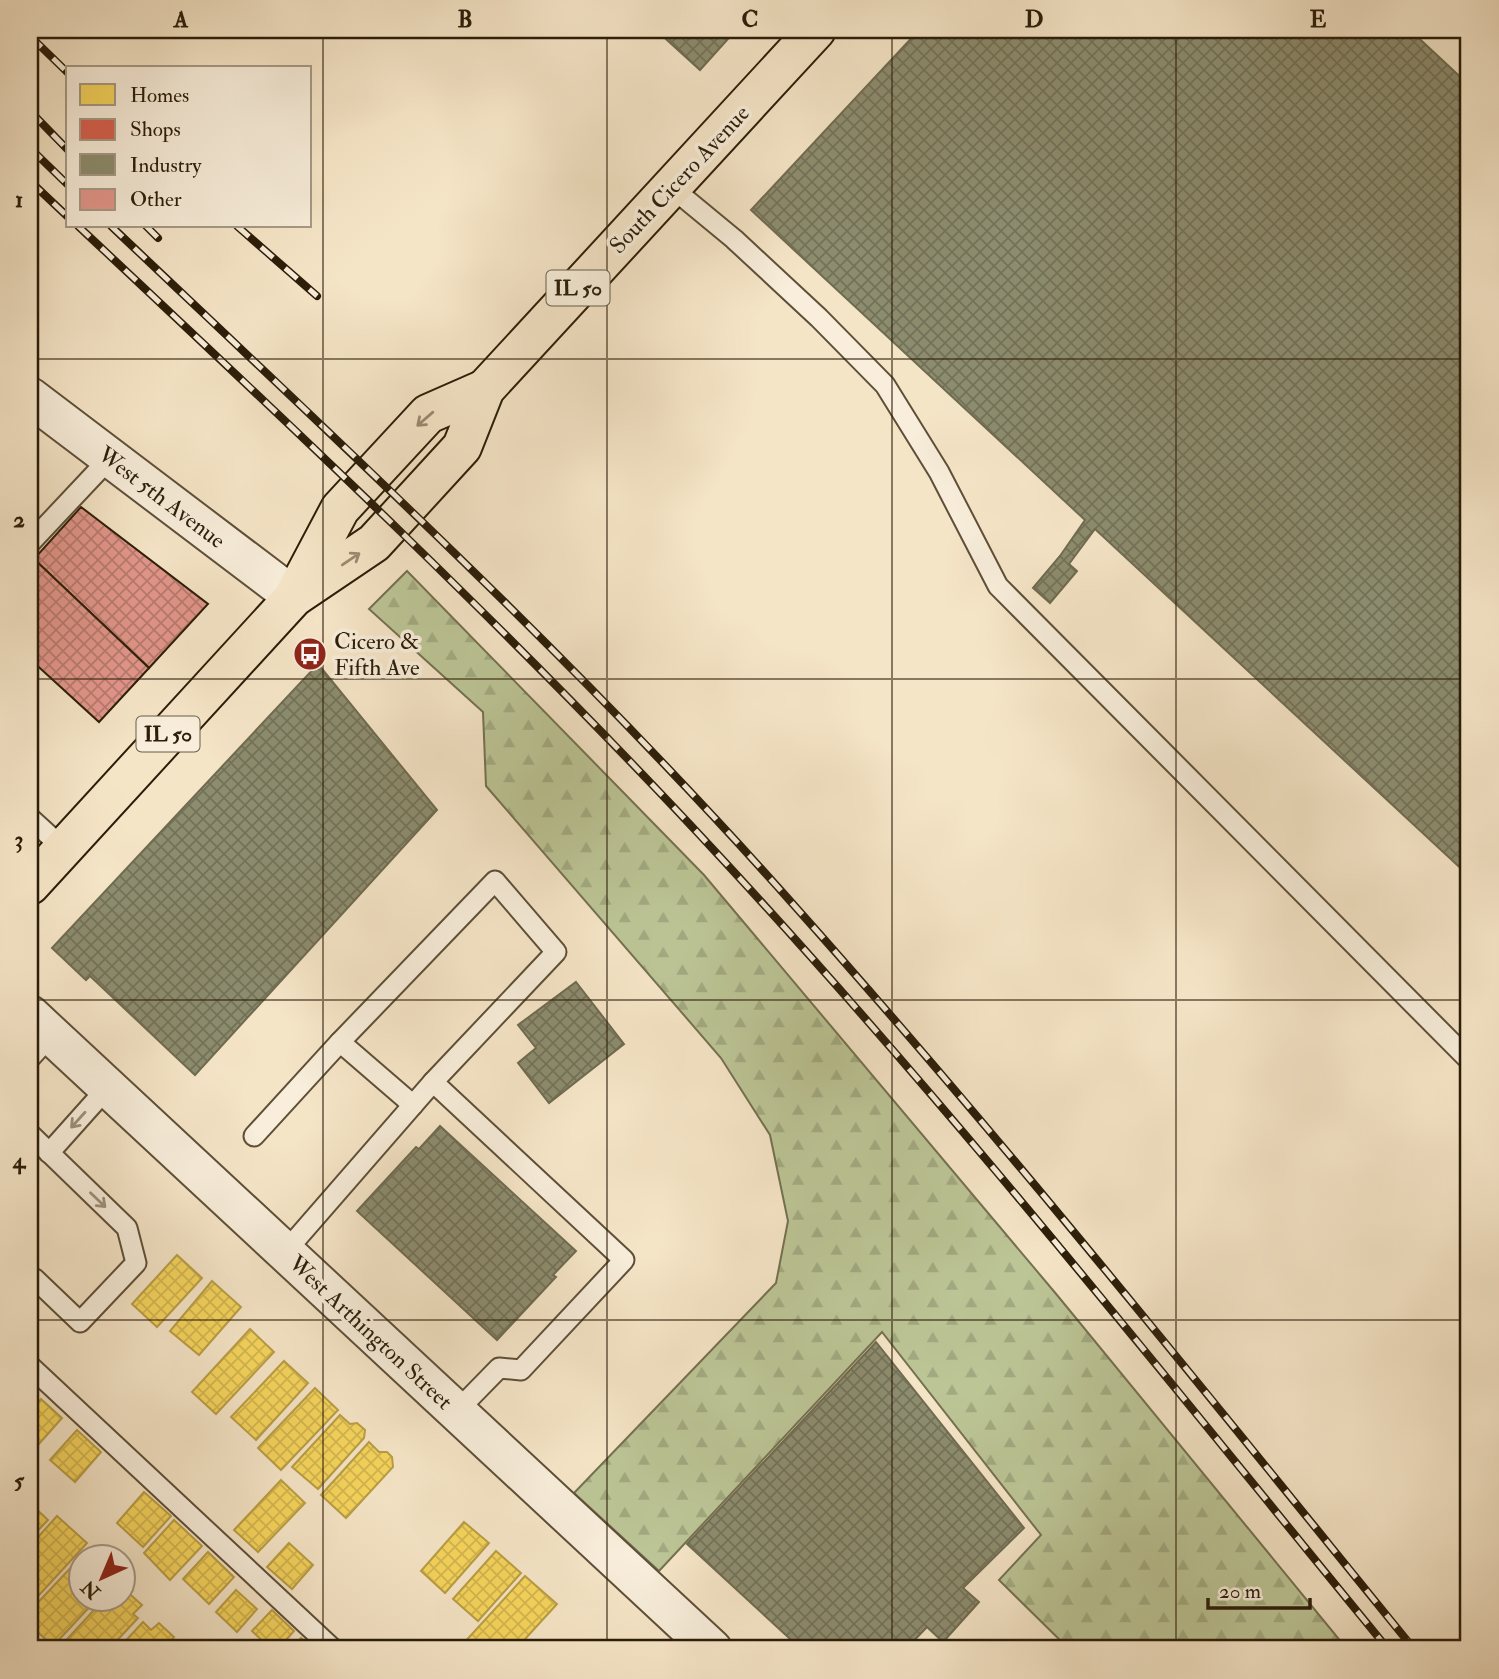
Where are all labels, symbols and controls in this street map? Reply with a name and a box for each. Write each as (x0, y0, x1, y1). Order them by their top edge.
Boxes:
text: A (173, 5, 189, 34)
text: B (457, 5, 473, 34)
text: C (742, 5, 758, 34)
text: D (1025, 5, 1043, 34)
text: E (1310, 5, 1327, 34)
legend (66, 66, 312, 228)
text: Homes (130, 82, 189, 109)
street label: South Cicero Avenue (603, 99, 756, 260)
text: Shops (130, 116, 181, 143)
text: Industry (130, 152, 202, 179)
text: 1 (15, 185, 23, 214)
text: Other (130, 186, 182, 213)
road number: IL 50 (546, 270, 610, 306)
one-way arrow (416, 411, 434, 427)
street label: West 5th Avenue (91, 439, 232, 555)
text: 2 (13, 505, 25, 534)
one-way arrow (340, 552, 360, 566)
place label: Cicero & Fifth Ave (334, 627, 420, 682)
bus stop icon: Cicero & Fifth Ave (291, 635, 329, 673)
road number: IL 50 (136, 716, 200, 752)
text: 3 (15, 825, 23, 854)
one-way arrow (70, 1111, 87, 1128)
text: 4 (12, 1146, 27, 1175)
one-way arrow (89, 1192, 106, 1209)
street label: West Arthington Street (282, 1248, 459, 1416)
text: 5 (14, 1466, 25, 1495)
north arrow (66, 1542, 136, 1612)
scale bar (1208, 1567, 1310, 1611)
text: N (76, 1574, 106, 1605)
text: 20 m (1219, 1578, 1261, 1605)

